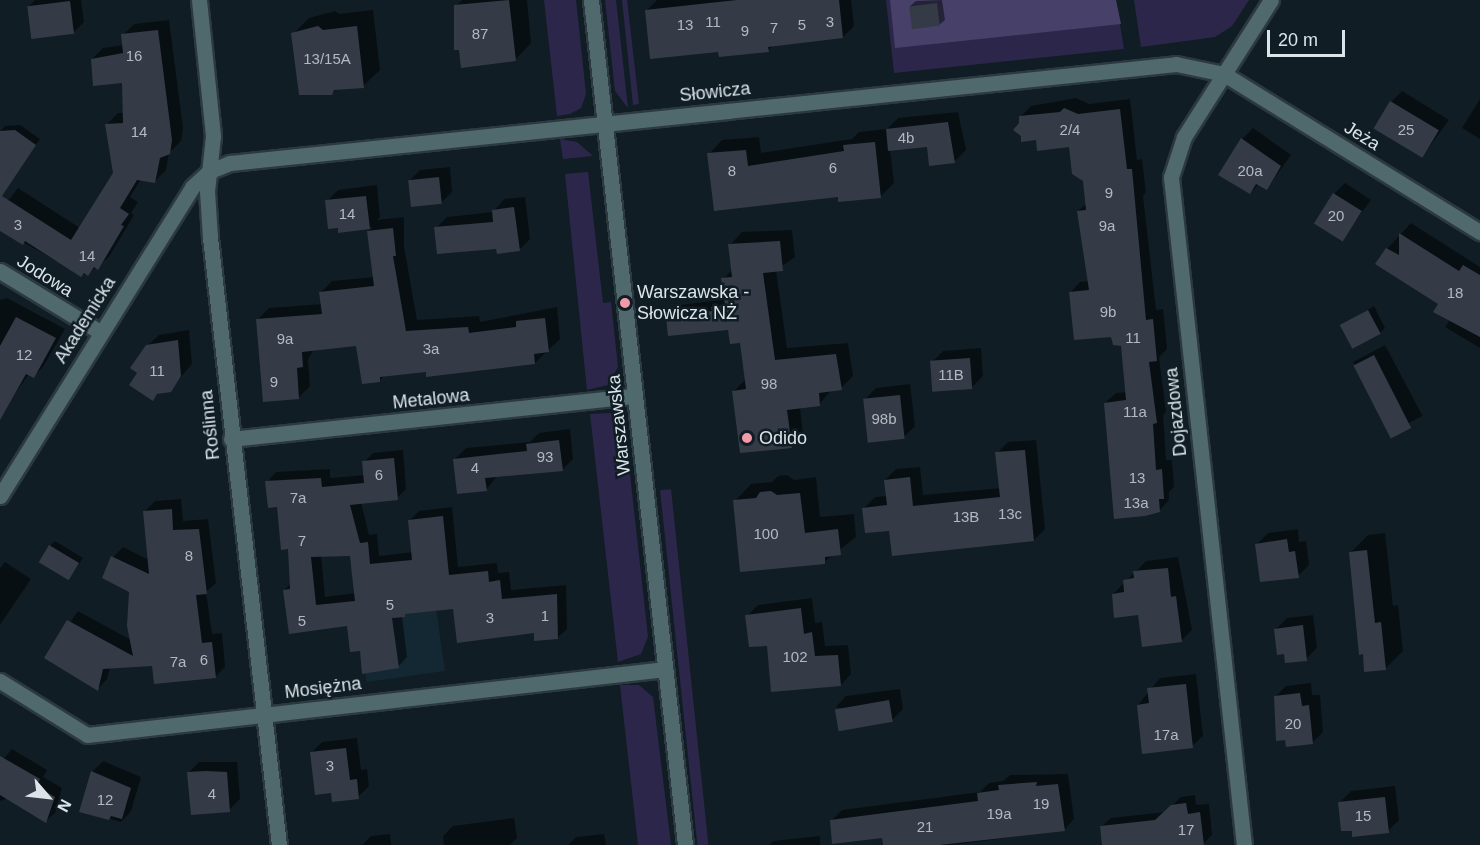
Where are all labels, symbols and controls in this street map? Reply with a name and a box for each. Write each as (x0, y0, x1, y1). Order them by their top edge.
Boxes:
house number: 11 (705, 13, 721, 31)
house number: 3 (826, 13, 834, 31)
house number: 13 (677, 16, 693, 34)
house number: 5 (798, 16, 806, 34)
scale bar (1270, 18, 1348, 56)
house number: 7 (770, 19, 778, 37)
house number: 9 (741, 22, 749, 40)
house number: 87 (472, 25, 488, 43)
text: 20 m (1278, 30, 1318, 50)
house number: 16 (126, 47, 142, 65)
house number: 13/15A (303, 50, 351, 68)
street label: Słowicza (679, 78, 751, 106)
street label: Jeża (1340, 117, 1384, 155)
house number: 2/4 (1060, 121, 1080, 139)
house number: 25 (1398, 121, 1414, 139)
house number: 14 (131, 123, 147, 141)
house number: 4b (898, 129, 914, 147)
house number: 6 (829, 159, 837, 177)
house number: 8 (728, 162, 736, 180)
house number: 20a (1237, 162, 1263, 180)
house number: 9 (1105, 184, 1113, 202)
house number: 14 (339, 205, 355, 223)
house number: 20 (1328, 207, 1344, 225)
house number: 3 (14, 216, 22, 234)
house number: 9a (1099, 217, 1115, 235)
house number: 14 (79, 247, 95, 265)
street label: Jodowa (13, 250, 77, 302)
street label: Akademicka (50, 273, 120, 367)
place label: Warszawska - Słowicza NŻ (637, 282, 749, 324)
house number: 18 (1447, 284, 1463, 302)
marker: Warszawska - Słowicza NŻ (618, 296, 632, 310)
house number: 9b (1100, 303, 1116, 321)
house number: 11 (1125, 329, 1141, 347)
house number: 9a (277, 330, 293, 348)
house number: 3a (423, 340, 439, 358)
house number: 12 (16, 346, 32, 364)
house number: 11 (149, 362, 165, 380)
house number: 11B (938, 366, 964, 384)
street label: Dojazdowa (1161, 367, 1191, 457)
house number: 9 (270, 373, 278, 391)
street label: Warszawska (603, 373, 635, 477)
house number: 98 (761, 375, 777, 393)
street label: Metalowa (392, 384, 470, 414)
street label: Roślinna (196, 389, 224, 461)
house number: 11a (1123, 403, 1147, 421)
house number: 98b (871, 410, 897, 428)
place label: Odido (759, 427, 807, 449)
marker: Odido (740, 431, 754, 445)
house number: 93 (537, 448, 553, 466)
house number: 4 (471, 459, 479, 477)
house number: 6 (375, 466, 383, 484)
house number: 13 (1129, 469, 1145, 487)
house number: 7a (290, 489, 306, 507)
house number: 13a (1123, 494, 1149, 512)
house number: 13c (998, 505, 1022, 523)
house number: 13B (953, 508, 979, 526)
house number: 100 (753, 525, 779, 543)
house number: 7 (298, 532, 306, 550)
house number: 8 (185, 547, 193, 565)
house number: 5 (386, 596, 394, 614)
house number: 1 (541, 607, 549, 625)
house number: 3 (486, 609, 494, 627)
house number: 5 (298, 612, 306, 630)
house number: 102 (782, 648, 808, 666)
house number: 6 (200, 651, 208, 669)
house number: 7a (170, 653, 186, 671)
street label: Mosiężna (283, 673, 363, 703)
house number: 20 (1285, 715, 1301, 733)
house number: 17a (1153, 726, 1179, 744)
house number: 3 (326, 757, 334, 775)
north arrow (18, 767, 78, 827)
house number: 4 (208, 785, 216, 803)
house number: 12 (97, 791, 113, 809)
house number: 19 (1033, 795, 1049, 813)
text: N (54, 797, 75, 815)
house number: 19a (986, 805, 1012, 823)
house number: 15 (1355, 807, 1371, 825)
house number: 21 (917, 818, 933, 836)
house number: 17 (1178, 821, 1194, 839)

